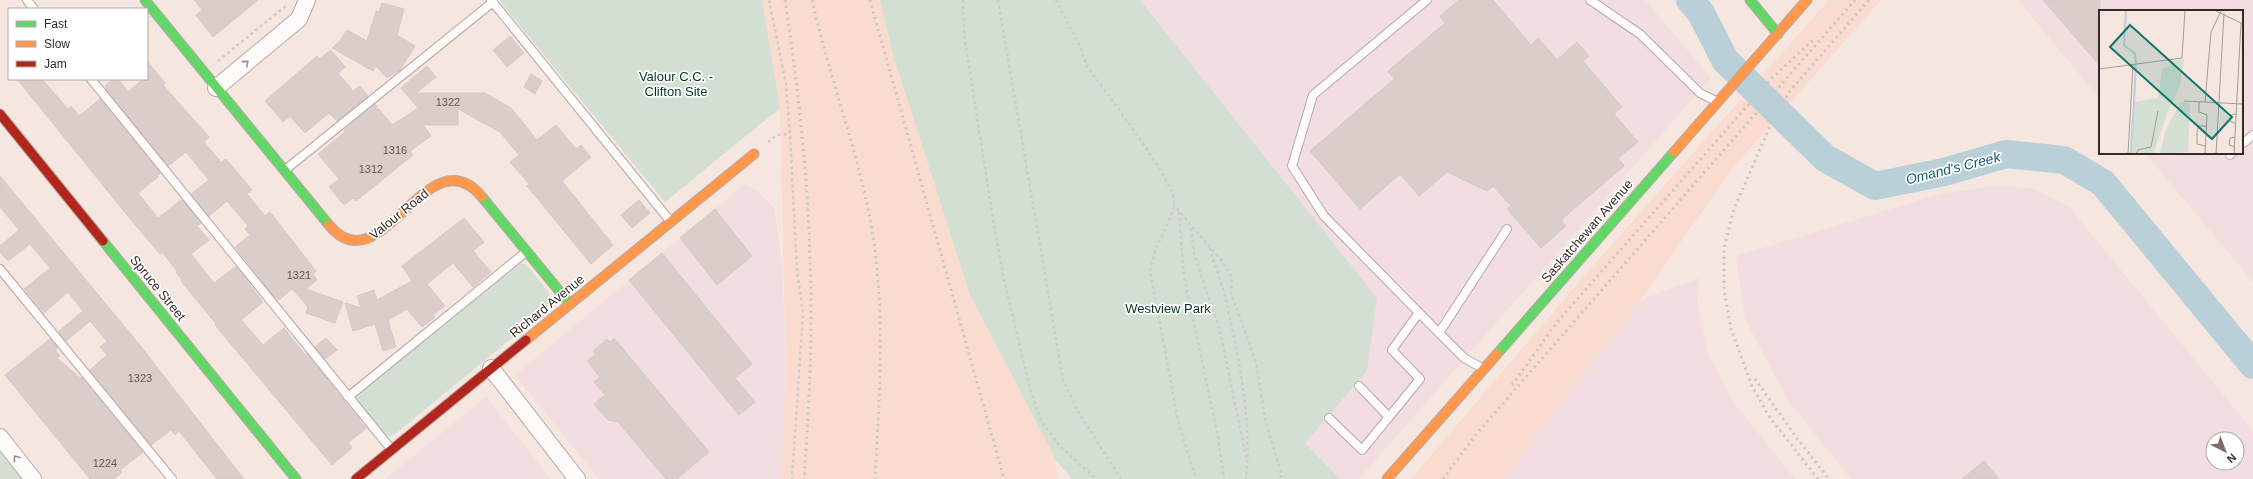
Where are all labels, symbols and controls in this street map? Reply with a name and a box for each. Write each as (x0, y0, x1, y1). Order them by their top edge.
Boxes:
legend (8, 8, 148, 80)
inset map (2099, 10, 2243, 154)
text: Fast (44, 17, 68, 31)
text: Slow (44, 37, 70, 51)
text: Jam (44, 57, 67, 71)
one-way arrow (242, 61, 249, 68)
park label: Valour C.C. - Clifton Site (639, 69, 713, 99)
house number: 1322 (436, 96, 460, 108)
house number: 1316 (383, 144, 407, 156)
water label: Omand's Creek (1904, 148, 2003, 187)
house number: 1312 (359, 163, 383, 175)
street label: Saskatchewan Avenue (1538, 177, 1636, 285)
street label: Valour Road (367, 186, 431, 242)
street label: Spruce Street (127, 252, 189, 324)
house number: 1321 (287, 269, 311, 281)
street label: Richard Avenue (507, 271, 587, 341)
park label: Westview Park (1125, 301, 1211, 316)
house number: 1323 (128, 372, 152, 384)
north arrow (2205, 431, 2245, 471)
text: N (2225, 451, 2239, 466)
one-way arrow (14, 455, 21, 462)
house number: 1224 (93, 457, 117, 469)

